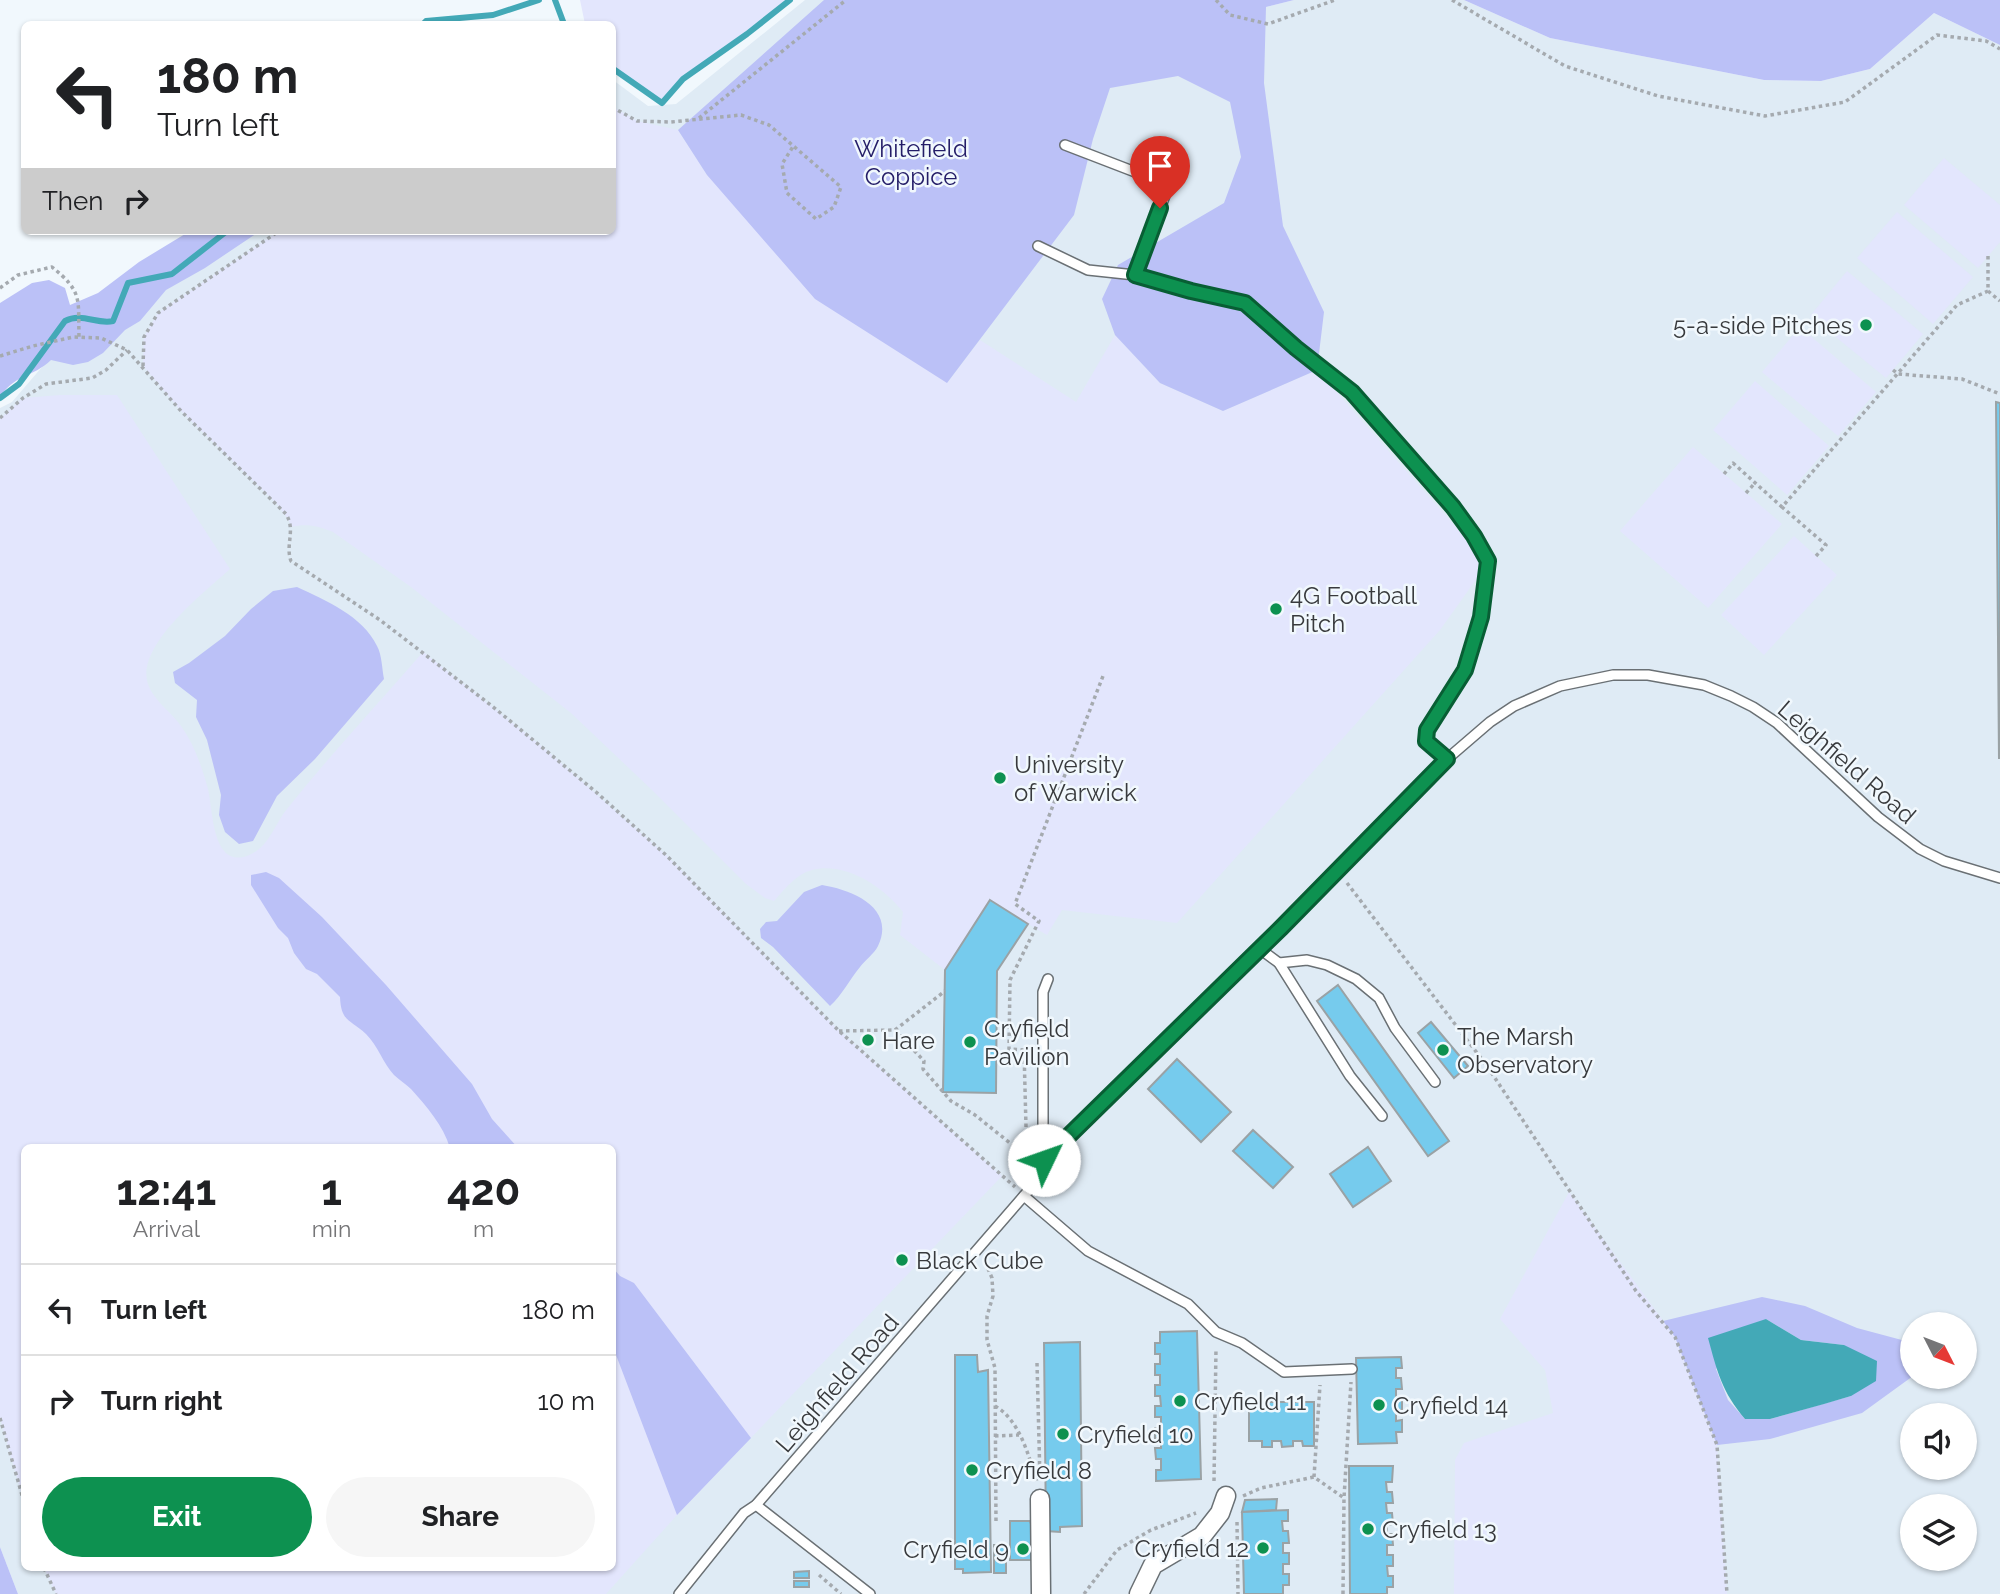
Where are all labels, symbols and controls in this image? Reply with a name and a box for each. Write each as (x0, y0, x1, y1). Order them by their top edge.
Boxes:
text: 180 m (157, 47, 298, 104)
icon: left (42, 49, 133, 140)
text: Turn left (157, 106, 279, 143)
park label: Whitefield Coppice (854, 134, 968, 191)
pin (1130, 136, 1190, 208)
icon: arrive (1141, 147, 1179, 185)
icon: right (117, 182, 155, 220)
text: Then (42, 186, 103, 216)
place label: 5-a-side Pitches (1673, 311, 1852, 340)
marker: 5-a-side Pitches (1858, 317, 1874, 333)
place label: 4G Football Pitch (1290, 581, 1418, 638)
marker: 4G Football Pitch (1268, 601, 1284, 617)
street label: Leighfield Road (1772, 694, 1922, 830)
place label: University of Warwick (1014, 750, 1137, 807)
marker: University of Warwick (992, 770, 1008, 786)
place label: Cryfield Pavilion (984, 1014, 1070, 1071)
place label: The Marsh Observatory (1457, 1022, 1593, 1079)
place label: Hare (882, 1026, 935, 1055)
marker: Hare (860, 1032, 876, 1048)
marker: Cryfield Pavilion (962, 1034, 978, 1050)
marker: The Marsh Observatory (1435, 1042, 1451, 1058)
position arrow (1007, 1123, 1081, 1197)
text: 12:41 (117, 1166, 216, 1215)
text: 1 (321, 1166, 342, 1215)
text: 420 (447, 1166, 520, 1215)
text: Arrival (133, 1215, 200, 1242)
text: min (312, 1215, 351, 1242)
text: m (473, 1215, 494, 1242)
place label: Black Cube (916, 1246, 1043, 1275)
marker: Black Cube (894, 1252, 910, 1268)
icon: left (42, 1291, 80, 1329)
text: Turn left (101, 1295, 207, 1325)
text: 180 m (522, 1295, 595, 1325)
street label: Leighfield Road (769, 1308, 905, 1458)
north arrow (1900, 1312, 1978, 1390)
map controls (1900, 1312, 1977, 1571)
icon: right (42, 1382, 80, 1420)
text: Turn right (101, 1386, 222, 1416)
text: 10 m (537, 1386, 595, 1416)
place label: Cryfield 11 (1194, 1387, 1306, 1416)
place label: Cryfield 14 (1393, 1391, 1508, 1420)
marker: Cryfield 11 (1172, 1393, 1188, 1409)
marker: Cryfield 14 (1371, 1397, 1387, 1413)
button: sound (1900, 1403, 1977, 1480)
place label: Cryfield 10 (1077, 1420, 1194, 1449)
marker: Cryfield 10 (1055, 1426, 1071, 1442)
place label: Cryfield 8 (986, 1456, 1092, 1485)
marker: Cryfield 8 (964, 1462, 980, 1478)
button: Exit (42, 1477, 312, 1557)
button: Share (326, 1477, 595, 1557)
button: layers (1900, 1494, 1977, 1571)
place label: Cryfield 13 (1382, 1515, 1497, 1544)
marker: Cryfield 13 (1360, 1521, 1376, 1537)
place label: Cryfield 12 (1135, 1534, 1249, 1563)
place label: Cryfield 9 (903, 1535, 1009, 1564)
marker: Cryfield 12 (1255, 1540, 1271, 1556)
marker: Cryfield 9 (1015, 1541, 1031, 1557)

